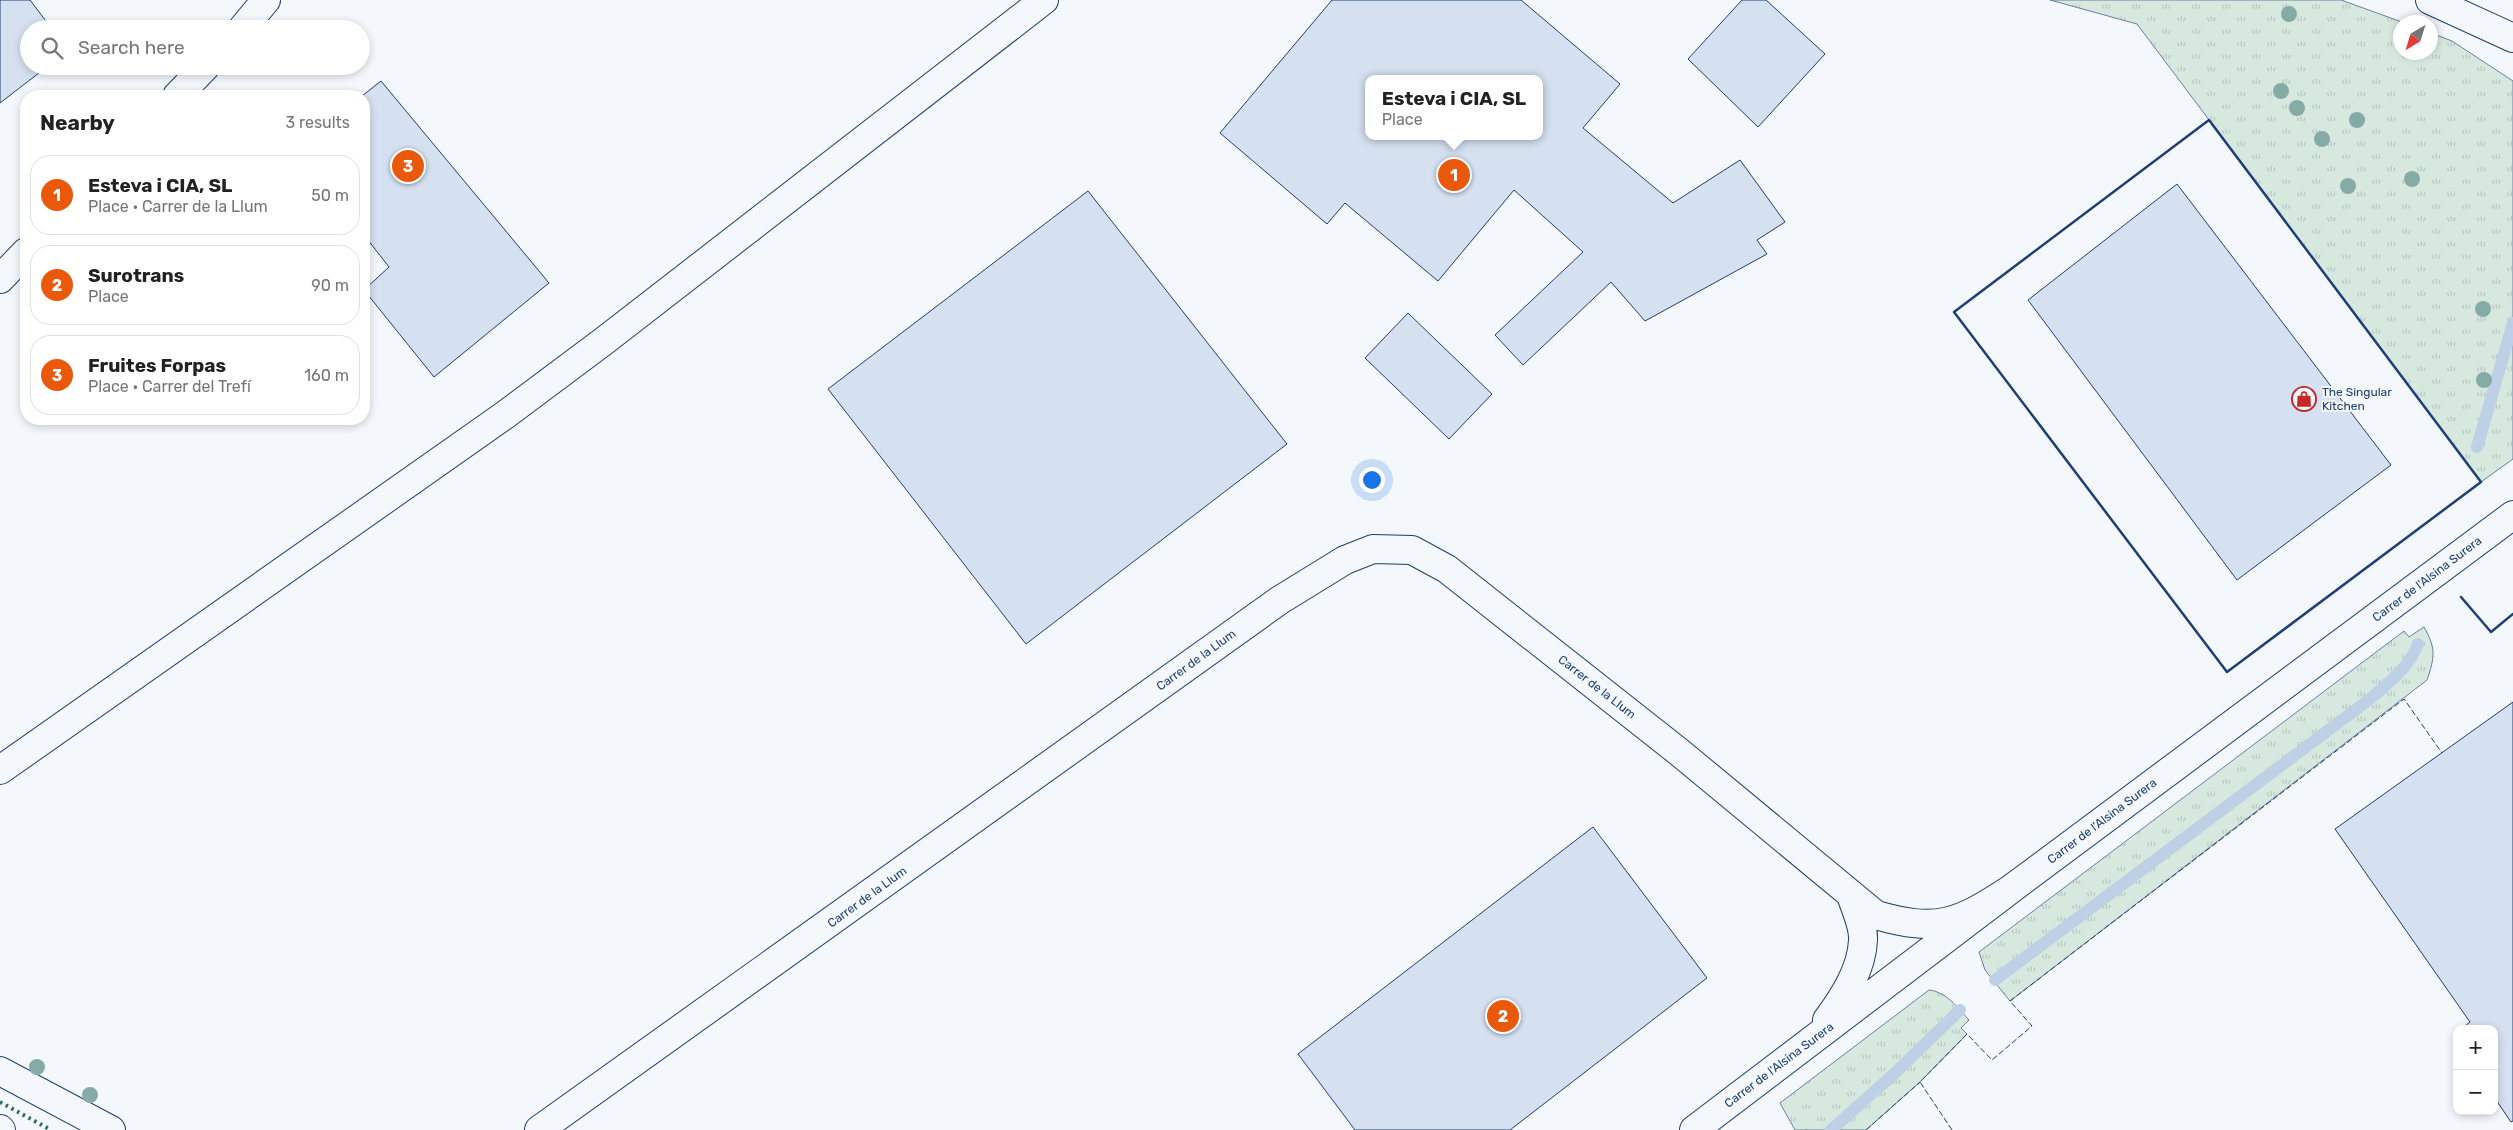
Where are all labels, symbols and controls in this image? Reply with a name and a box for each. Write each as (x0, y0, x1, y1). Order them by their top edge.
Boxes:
north arrow (2393, 15, 2438, 60)
search box (20, 20, 370, 75)
icon: search (38, 34, 66, 62)
text: Search here (78, 36, 185, 59)
popup (1365, 75, 1543, 140)
text: Esteva i CIA, SL (1382, 87, 1526, 110)
text: Nearby (40, 110, 115, 135)
text: Place (1382, 110, 1423, 129)
text: 3 results (285, 113, 350, 132)
pin: 3 (392, 147, 424, 185)
pin: 1 (1438, 156, 1470, 194)
text: Esteva i CIA, SL (88, 174, 232, 197)
text: 1 (53, 186, 61, 205)
text: 50 m (311, 186, 349, 205)
text: Place · Carrer de la Llum (88, 197, 268, 216)
text: Surotrans (88, 264, 184, 287)
text: 2 (52, 276, 62, 295)
text: 90 m (311, 276, 349, 295)
text: Place (88, 287, 129, 306)
text: Fruites Forpas (88, 354, 226, 377)
text: 3 (52, 366, 62, 385)
text: 160 m (304, 366, 349, 385)
text: Place · Carrer del Trefí (88, 377, 251, 396)
place label: The Singular Kitchen (2322, 385, 2392, 413)
shop icon: The Singular Kitchen (2291, 386, 2317, 412)
your location (1359, 467, 1385, 493)
street label: Carrer de l'Alsina Surera (2370, 533, 2484, 625)
street label: Carrer de la Llum (1154, 627, 1238, 693)
street label: Carrer de la Llum (1555, 652, 1639, 722)
street label: Carrer de l'Alsina Surera (2045, 775, 2159, 867)
street label: Carrer de la Llum (825, 864, 909, 930)
pin: 2 (1487, 997, 1519, 1035)
street label: Carrer de l'Alsina Surera (1722, 1019, 1836, 1111)
map controls (2453, 1025, 2498, 1115)
button: + (2453, 1025, 2498, 1070)
button: − (2453, 1070, 2498, 1115)

